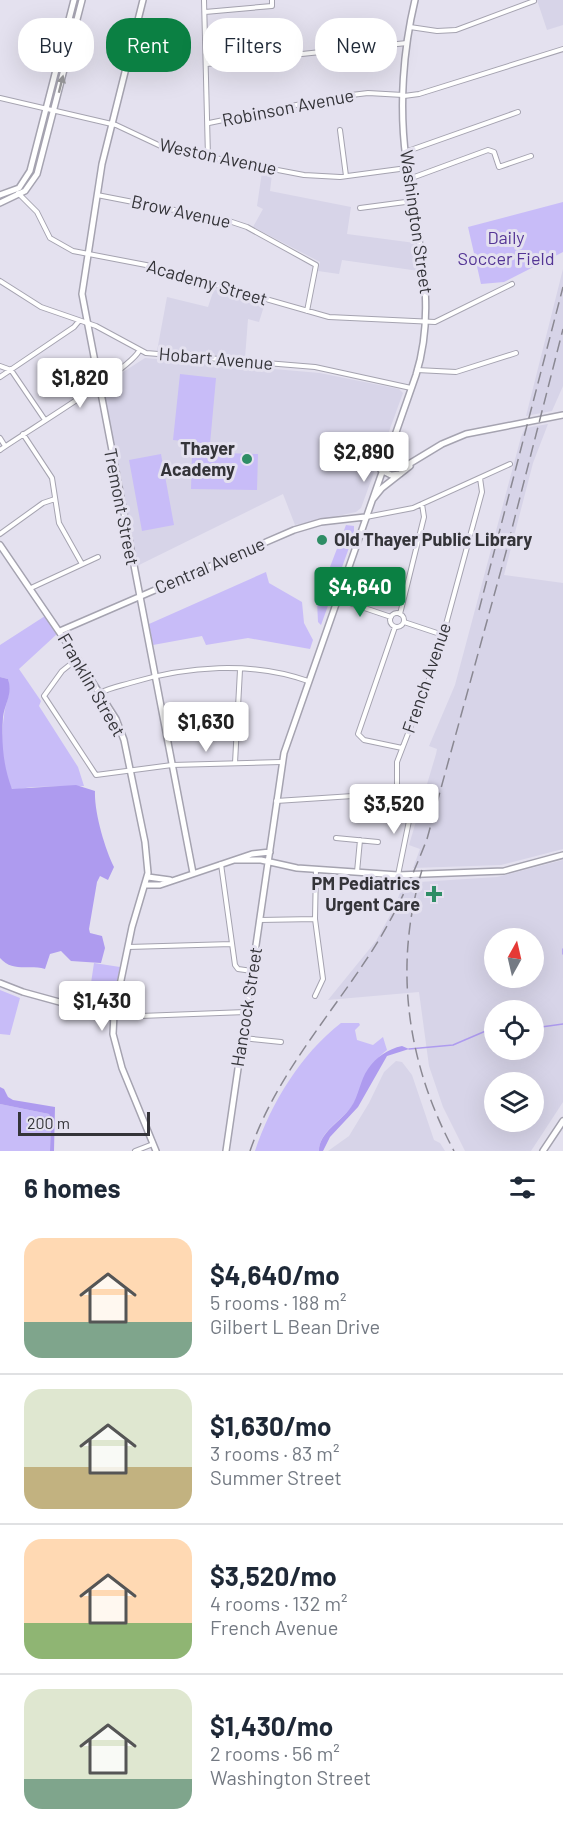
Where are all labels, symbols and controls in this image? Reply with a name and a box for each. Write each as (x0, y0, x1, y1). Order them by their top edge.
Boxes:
chip: Buy (18, 18, 94, 72)
chip: Rent (106, 18, 191, 72)
chip: Filters (203, 18, 303, 72)
chip: New (315, 18, 397, 72)
one-way arrow (56, 75, 66, 93)
street label: Robinson Avenue (220, 83, 356, 131)
street label: Weston Avenue (157, 133, 279, 179)
street label: Washington Street (396, 149, 438, 295)
street label: Brow Avenue (130, 190, 233, 232)
park label: Daily Soccer Field (457, 226, 555, 269)
street label: Academy Street (144, 254, 270, 310)
street label: Hobart Avenue (158, 342, 274, 374)
pin: $1,820 (31, 358, 129, 409)
text: $1,820 (51, 365, 109, 389)
pin: $2,890 (315, 432, 413, 483)
place label: Thayer Academy (160, 437, 235, 480)
text: $2,890 (334, 439, 394, 463)
street label: Tremont Street (100, 446, 144, 567)
marker: Thayer Academy (240, 452, 254, 466)
place label: Old Thayer Public Library (334, 528, 532, 550)
street label: Central Avenue (151, 532, 268, 598)
marker: Old Thayer Public Library (315, 533, 329, 547)
pin: $4,640 (311, 567, 409, 618)
text: $4,640 (328, 574, 392, 598)
street label: French Avenue (397, 619, 455, 736)
street label: Franklin Street (53, 629, 130, 740)
pin: $1,630 (157, 702, 255, 753)
text: $1,630 (178, 709, 234, 733)
pin: $3,520 (345, 784, 443, 835)
text: $3,520 (364, 791, 424, 815)
place label: PM Pediatrics Urgent Care (312, 872, 420, 915)
marker: PM Pediatrics Urgent Care (425, 885, 443, 903)
north arrow (484, 928, 544, 988)
map controls (484, 928, 544, 1132)
street label: Hancock Street (226, 945, 266, 1068)
pin: $1,430 (53, 981, 151, 1032)
text: $1,430 (73, 988, 131, 1012)
button: locate (484, 1000, 544, 1060)
button: layers (484, 1072, 544, 1132)
scale bar (18, 1109, 150, 1136)
text: 200 m (27, 1113, 70, 1132)
icon: filters (506, 1171, 539, 1204)
text: 6 homes (24, 1172, 121, 1203)
text: $4,640/mo (210, 1259, 340, 1290)
icon: home (72, 1262, 144, 1334)
text: 5 rooms · 188 m² (210, 1290, 347, 1314)
text: Gilbert L Bean Drive (210, 1314, 380, 1338)
text: $1,630/mo (210, 1410, 331, 1441)
icon: home (72, 1413, 144, 1485)
text: 3 rooms · 83 m² (210, 1441, 339, 1465)
text: Summer Street (210, 1465, 342, 1489)
text: $3,520/mo (210, 1560, 337, 1591)
icon: home (72, 1563, 144, 1635)
text: 4 rooms · 132 m² (210, 1591, 347, 1615)
text: French Avenue (210, 1615, 338, 1639)
text: $1,430/mo (210, 1710, 333, 1741)
icon: home (72, 1713, 144, 1785)
text: 2 rooms · 56 m² (210, 1741, 340, 1765)
text: Washington Street (210, 1765, 371, 1789)

